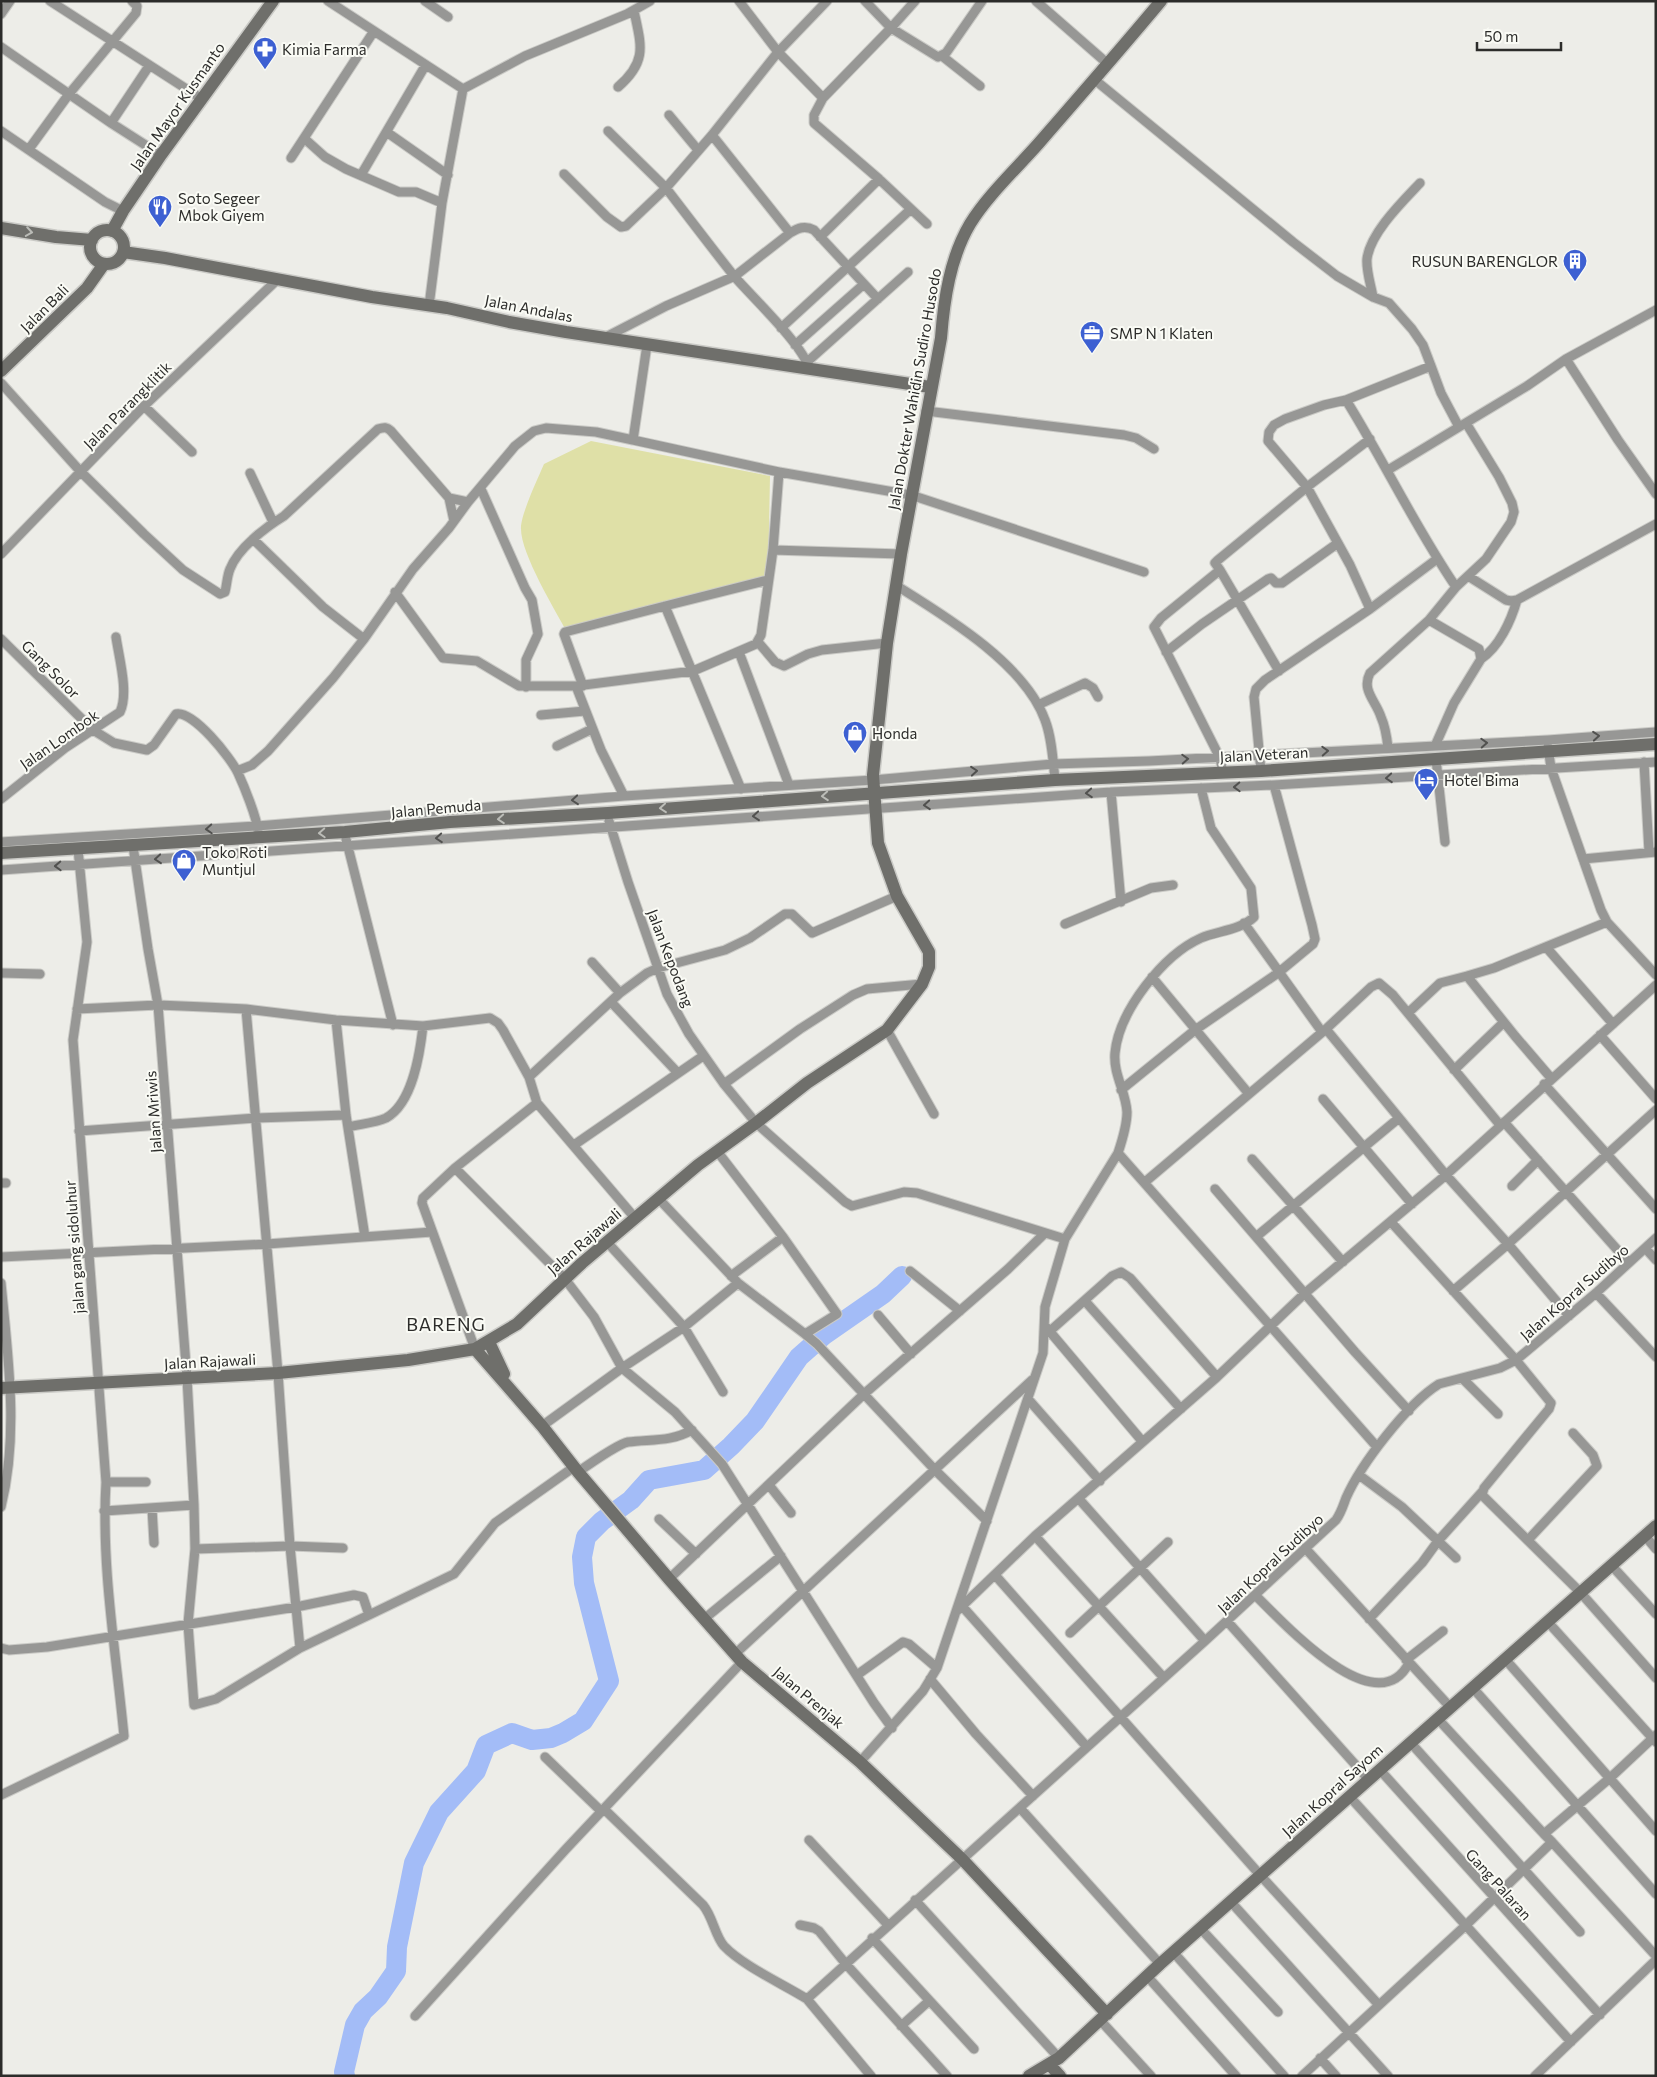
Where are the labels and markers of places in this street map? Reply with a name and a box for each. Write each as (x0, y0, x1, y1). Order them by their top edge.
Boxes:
pharmacy icon: Kimia Farma (252, 36, 278, 70)
place label: Kimia Farma (282, 40, 367, 58)
place label: Soto Segeer Mbok Giyem (178, 189, 265, 224)
restaurant icon: Soto Segeer Mbok Giyem (147, 194, 173, 228)
building icon: RUSUN BARENGLOR (1562, 248, 1588, 282)
place label: RUSUN BARENGLOR (1411, 252, 1558, 270)
office icon: SMP N 1 Klaten (1079, 320, 1105, 354)
place label: SMP N 1 Klaten (1110, 324, 1213, 342)
shop icon: Honda (842, 720, 868, 754)
place label: Honda (872, 724, 917, 742)
hotel icon: Hotel Bima (1413, 767, 1439, 801)
place label: Hotel Bima (1444, 771, 1519, 789)
place label: Toko Roti Muntjul (202, 843, 267, 878)
shop icon: Toko Roti Muntjul (171, 848, 197, 882)

